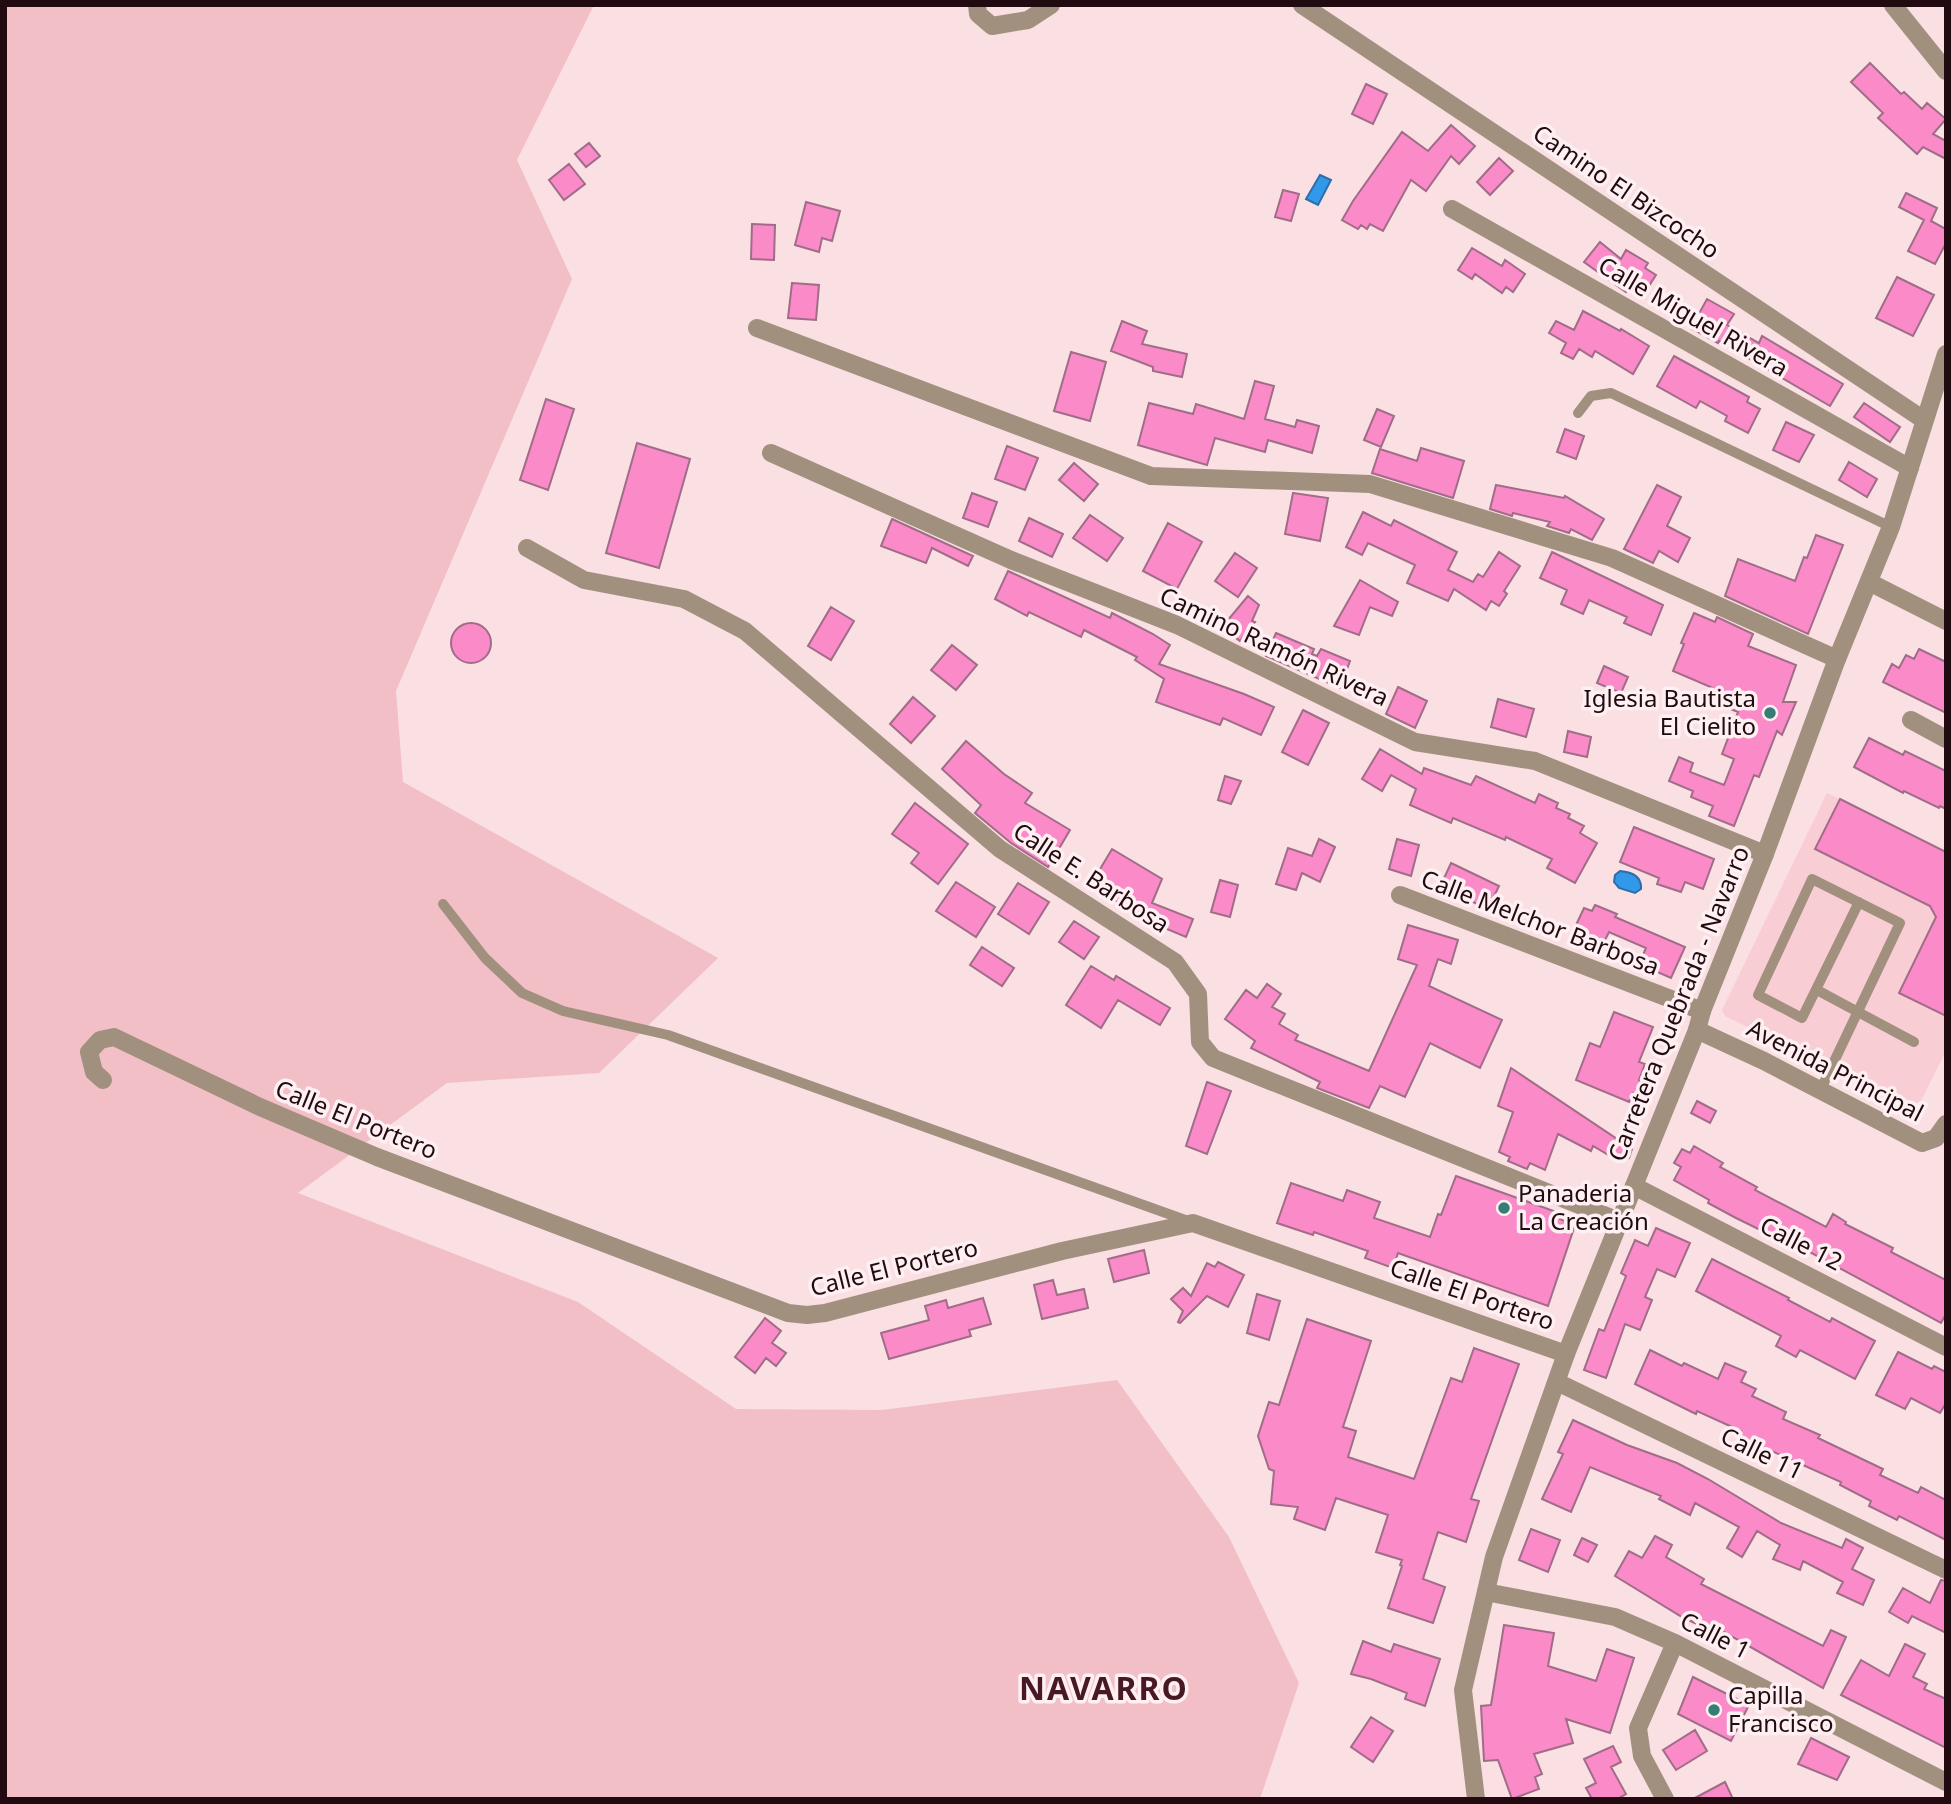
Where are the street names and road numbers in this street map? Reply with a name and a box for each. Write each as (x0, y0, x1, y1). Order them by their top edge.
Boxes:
street label: Camino El Bizcocho (1527, 116, 1727, 266)
street label: Calle Miguel Rivera (1593, 248, 1795, 384)
street label: Camino Ramón Rivera (1155, 578, 1394, 713)
street label: Calle E. Barbosa (1007, 814, 1176, 940)
street label: Carretera Quebrada - Navarro (1599, 841, 1756, 1166)
street label: Calle Melchor Barbosa (1417, 861, 1664, 982)
street label: Avenida Principal (1742, 1011, 1930, 1128)
street label: Calle El Portero (271, 1071, 442, 1166)
street label: Calle 12 (1755, 1208, 1848, 1277)
street label: Calle El Portero (806, 1230, 981, 1303)
street label: Calle El Portero (1386, 1250, 1559, 1337)
street label: Calle 11 (1716, 1418, 1810, 1487)
street label: Calle 1 (1675, 1603, 1756, 1666)

